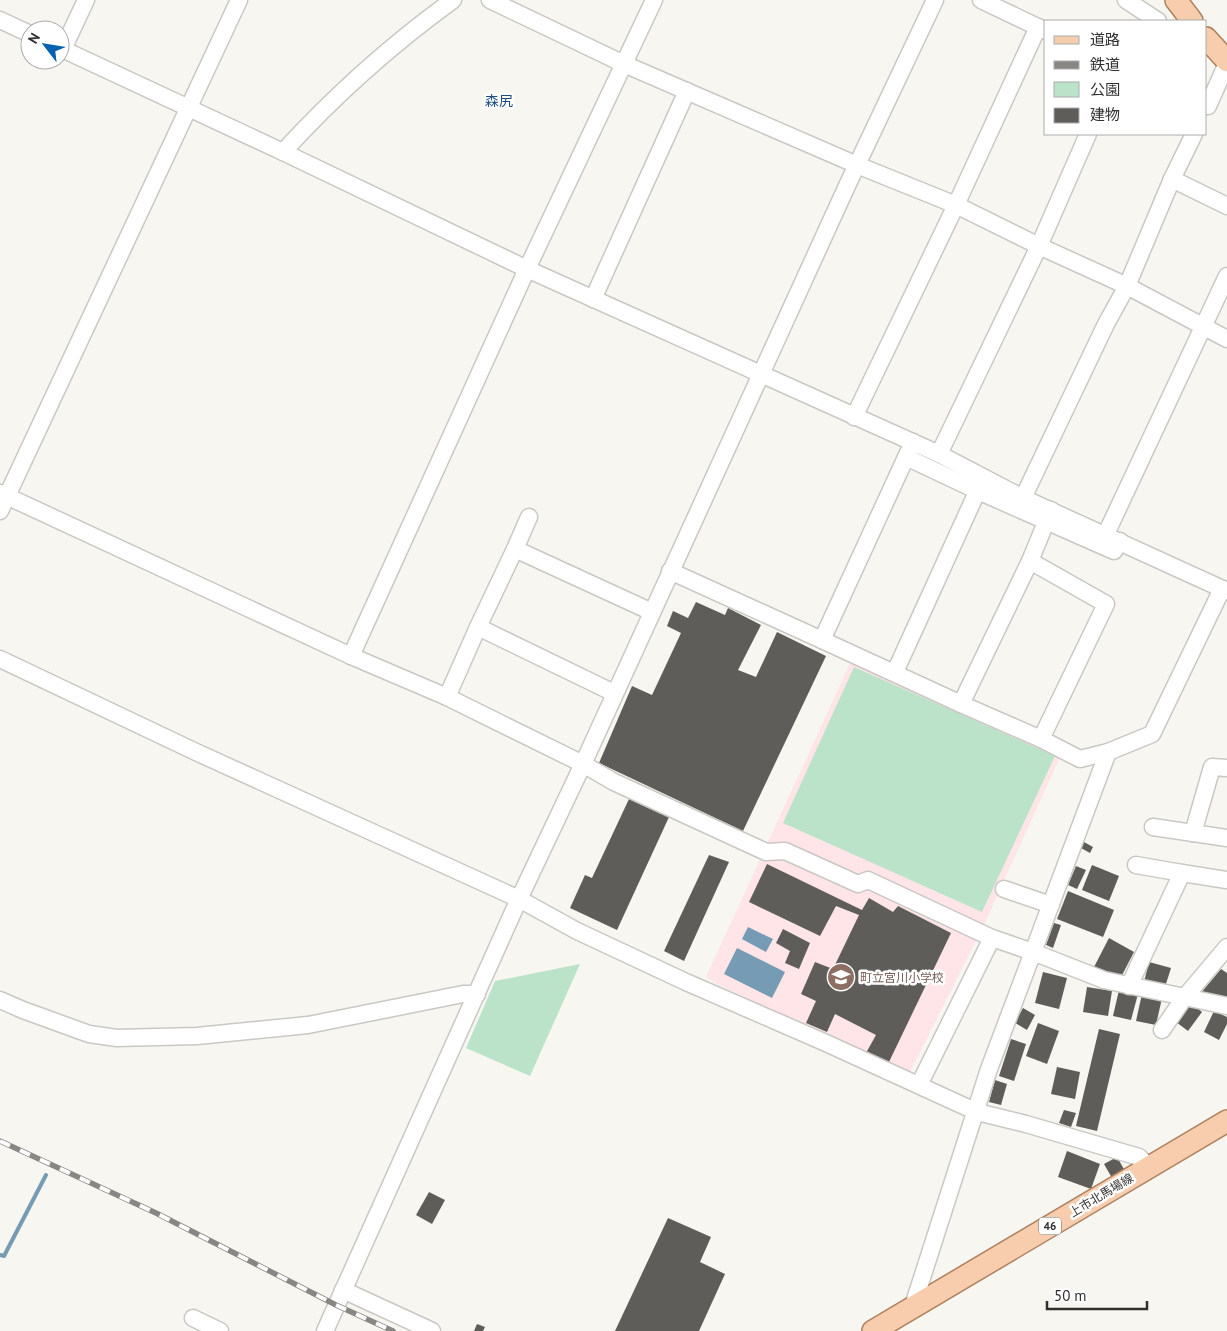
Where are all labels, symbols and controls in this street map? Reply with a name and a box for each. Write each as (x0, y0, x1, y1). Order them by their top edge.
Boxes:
north arrow (20, 20, 70, 70)
legend (1044, 20, 1207, 135)
text: N (24, 30, 44, 47)
text: 道路 (1090, 30, 1120, 49)
text: 鉄道 (1090, 55, 1120, 74)
text: 公園 (1090, 80, 1120, 99)
district label: 森尻 (485, 92, 513, 110)
text: 建物 (1090, 105, 1120, 124)
school or university icon: 町立宮川小学校 (826, 962, 856, 992)
place label: 町立宮川小学校 (860, 970, 944, 985)
street label: 上市北馬場線 (1066, 1170, 1136, 1220)
road number: 46 (1039, 1218, 1061, 1234)
scale bar (1047, 1278, 1147, 1310)
text: 50 m (1054, 1286, 1087, 1305)

